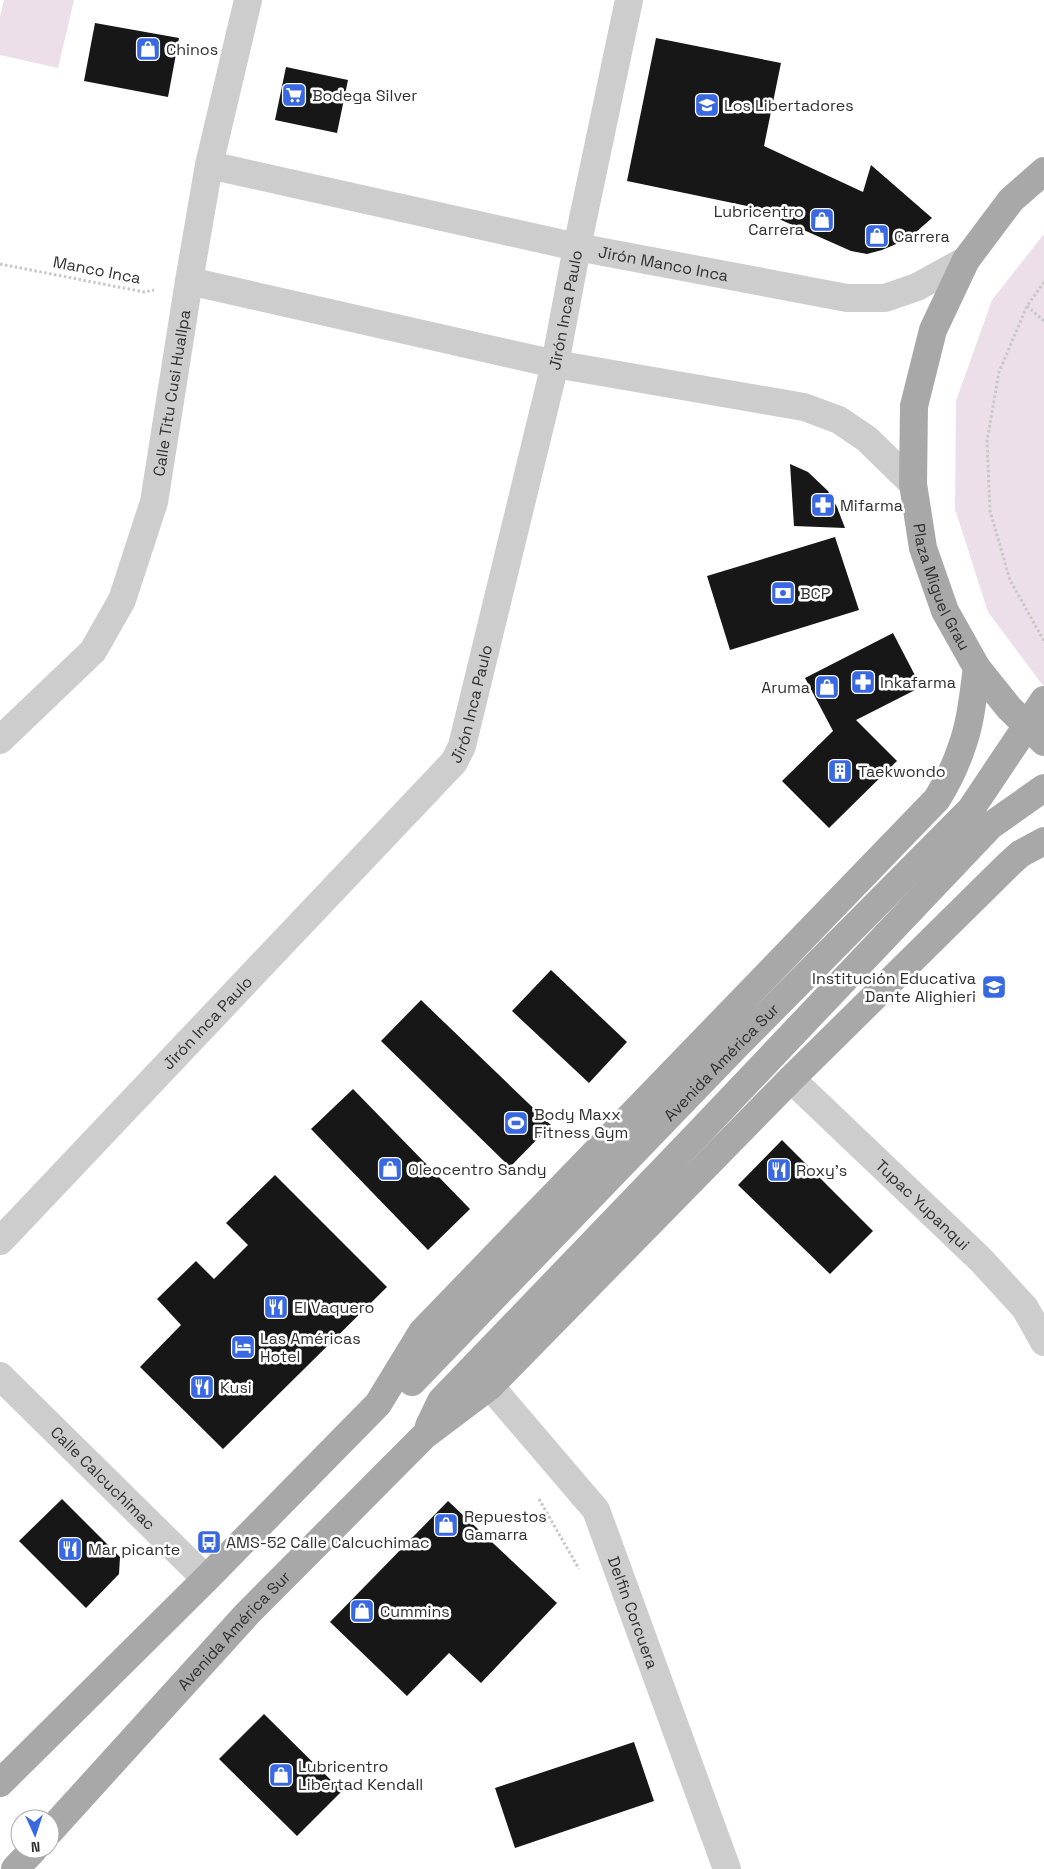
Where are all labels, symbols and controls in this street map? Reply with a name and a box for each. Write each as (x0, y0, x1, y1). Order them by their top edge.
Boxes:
shop icon: Chinos (135, 36, 161, 62)
place label: Chinos (166, 39, 218, 60)
supermarket icon: Bodega Silver (281, 82, 307, 108)
place label: Bodega Silver (312, 85, 417, 106)
school or university icon: Los Libertadores (694, 92, 720, 118)
place label: Los Libertadores (724, 95, 854, 116)
place label: Lubricentro Carrera (714, 201, 804, 240)
shop icon: Lubricentro Carrera (809, 207, 835, 233)
shop icon: Carrera (864, 223, 890, 249)
place label: Carrera (894, 226, 950, 247)
street label: Jirón Manco Inca (597, 241, 730, 286)
street label: Jirón Inca Paulo (543, 248, 587, 372)
street label: Manco Inca (51, 251, 143, 289)
street label: Calle Titu Cusi Huallpa (148, 308, 195, 478)
pharmacy icon: Mifarma (810, 492, 836, 518)
place label: Mifarma (840, 495, 903, 516)
street label: Plaza Miguel Grau (909, 522, 975, 654)
bank icon: BCP (770, 580, 796, 606)
place label: BCP (800, 583, 831, 604)
street label: Jirón Inca Paulo (445, 642, 497, 767)
pharmacy icon: Inkafarma (850, 669, 876, 695)
place label: Inkafarma (880, 672, 956, 693)
shop icon: Aruma (814, 674, 840, 700)
place label: Aruma (761, 677, 810, 698)
building icon: Taekwondo (827, 758, 853, 784)
place label: Taekwondo (858, 761, 946, 782)
place label: Institución Educativa Dante Alighieri (812, 968, 976, 1007)
street label: Jirón Inca Paulo (158, 971, 257, 1074)
school or university icon: Institución Educativa Dante Alighieri (981, 974, 1007, 1000)
street label: Avenida América Sur (659, 998, 783, 1125)
place label: Body Maxx Fitness Gym (534, 1104, 628, 1143)
sports icon: Body Maxx Fitness Gym (503, 1110, 529, 1136)
street label: Tupac Yupanqui (871, 1155, 974, 1254)
shop icon: Oleocentro Sandy (377, 1156, 403, 1182)
restaurant icon: Roxy's (766, 1157, 792, 1183)
place label: Oleocentro Sandy (408, 1159, 547, 1180)
place label: Roxy's (796, 1160, 847, 1181)
restaurant icon: El Vaquero (263, 1294, 289, 1320)
place label: El Vaquero (294, 1297, 374, 1318)
place label: Las Américas Hotel (260, 1328, 361, 1367)
hotel icon: Las Américas Hotel (230, 1334, 256, 1360)
restaurant icon: Kusi (189, 1374, 215, 1400)
place label: Kusi (220, 1377, 252, 1398)
street label: Calle Calcuchimac (46, 1421, 160, 1534)
place label: Repuestos Gamarra (464, 1506, 547, 1545)
shop icon: Repuestos Gamarra (433, 1512, 459, 1538)
bus stop icon: AMS-52 Calle Calcuchimac (196, 1529, 222, 1555)
place label: AMS-52 Calle Calcuchimac (226, 1532, 429, 1553)
restaurant icon: Mar picante (57, 1536, 83, 1562)
place label: Mar picante (88, 1539, 180, 1560)
street label: Delfin Corcuera (603, 1553, 663, 1671)
street label: Avenida América Sur (172, 1566, 295, 1695)
shop icon: Cummins (349, 1598, 375, 1624)
place label: Cummins (380, 1601, 450, 1622)
place label: Lubricentro Libertad Kendall (298, 1756, 423, 1795)
shop icon: Lubricentro Libertad Kendall (268, 1762, 294, 1788)
north arrow (10, 1809, 60, 1859)
text: N (31, 1838, 41, 1856)

